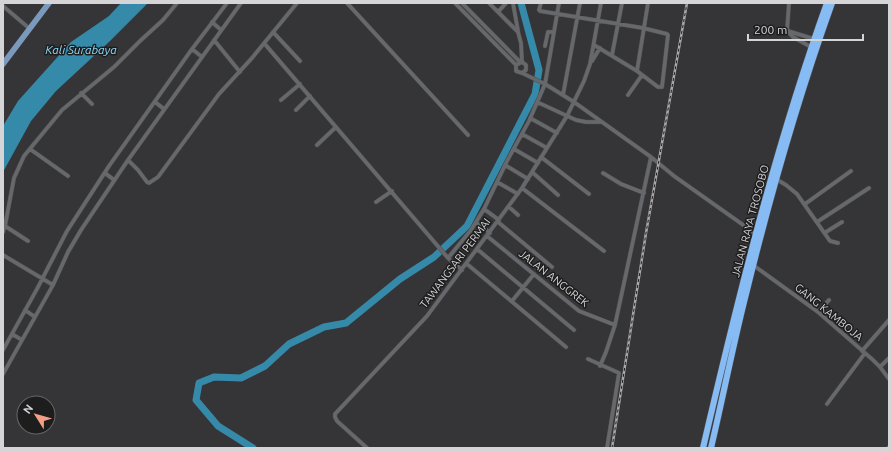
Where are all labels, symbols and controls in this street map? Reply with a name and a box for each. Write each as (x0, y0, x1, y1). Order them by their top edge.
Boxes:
scale bar (748, 16, 863, 42)
text: 200 m (754, 23, 787, 36)
water label: Kali Surabaya (45, 43, 117, 56)
street label: JALAN RAYA TROSOBO (729, 163, 771, 279)
street label: TAWANGSARI PERMAI (417, 216, 493, 310)
street label: JALAN ANGGREK (517, 247, 592, 309)
street label: GANG KAMBOJA (793, 281, 866, 344)
north arrow (16, 395, 56, 435)
text: N (21, 402, 35, 416)

